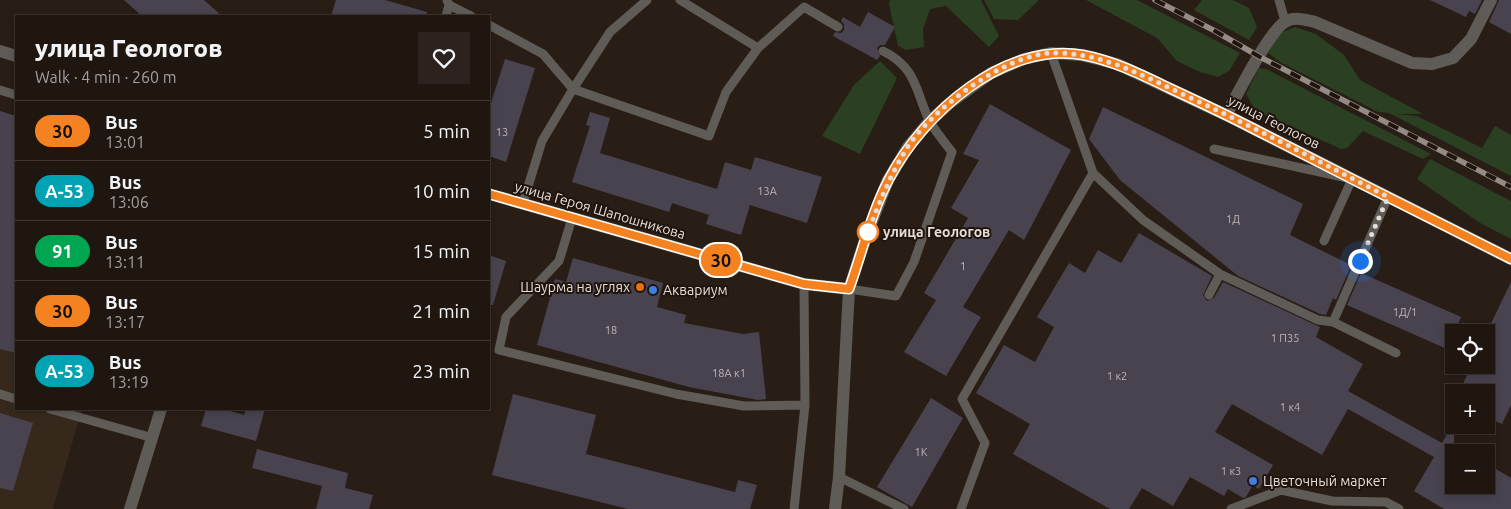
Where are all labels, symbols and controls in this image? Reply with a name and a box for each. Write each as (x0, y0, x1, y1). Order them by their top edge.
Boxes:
button: heart (418, 32, 470, 84)
text: улица Геологов (35, 35, 223, 62)
text: Walk · 4 min · 260 m (35, 68, 177, 86)
street label: улица Геологов (1225, 92, 1323, 152)
text: Bus (105, 111, 138, 133)
text: 5 min (423, 120, 470, 142)
text: 30 (52, 121, 73, 141)
house number: 13 (496, 126, 508, 138)
text: 13:01 (105, 133, 145, 151)
text: Bus (109, 171, 142, 193)
street label: улица Героя Шапошникова (513, 178, 687, 242)
text: 10 min (412, 180, 470, 202)
text: А-53 (45, 181, 84, 201)
house number: 13А (757, 185, 778, 197)
text: 13:06 (109, 193, 149, 211)
house number: 1Д (1226, 213, 1240, 225)
marker: улица Геологов (857, 221, 879, 243)
place label: улица Геологов (883, 224, 990, 240)
text: Bus (105, 231, 138, 253)
text: 15 min (412, 240, 470, 262)
text: 91 (52, 241, 73, 261)
line badge: 30 (698, 244, 744, 276)
your location (1348, 249, 1373, 274)
text: 30 (711, 250, 731, 270)
text: 13:11 (105, 253, 145, 271)
house number: 1 (960, 260, 966, 272)
place label: Шаурма на углях (520, 279, 630, 295)
marker: Шаурма на углях (634, 281, 646, 293)
place label: Аквариум (663, 282, 728, 298)
marker: Аквариум (647, 284, 659, 296)
text: Bus (105, 291, 138, 313)
text: 21 min (412, 300, 470, 322)
text: 30 (52, 301, 73, 321)
house number: 1Д/1 (1393, 306, 1417, 318)
text: 13:17 (105, 313, 145, 331)
house number: 18 (605, 324, 617, 336)
map controls (1445, 324, 1495, 494)
button: locate (1445, 324, 1495, 374)
house number: 1 П35 (1271, 332, 1299, 344)
text: Bus (109, 351, 142, 373)
text: 23 min (412, 360, 470, 382)
text: А-53 (45, 361, 84, 381)
house number: 18А к1 (712, 367, 746, 379)
house number: 1 к2 (1107, 370, 1127, 382)
text: 13:19 (109, 373, 149, 391)
button: + (1445, 384, 1495, 434)
house number: 1 к4 (1280, 401, 1300, 413)
button: − (1445, 444, 1495, 494)
house number: 1К (915, 446, 928, 458)
house number: 1 к3 (1221, 465, 1241, 477)
place label: Цветочный маркет (1263, 473, 1387, 489)
marker: Цветочный маркет (1247, 475, 1259, 487)

